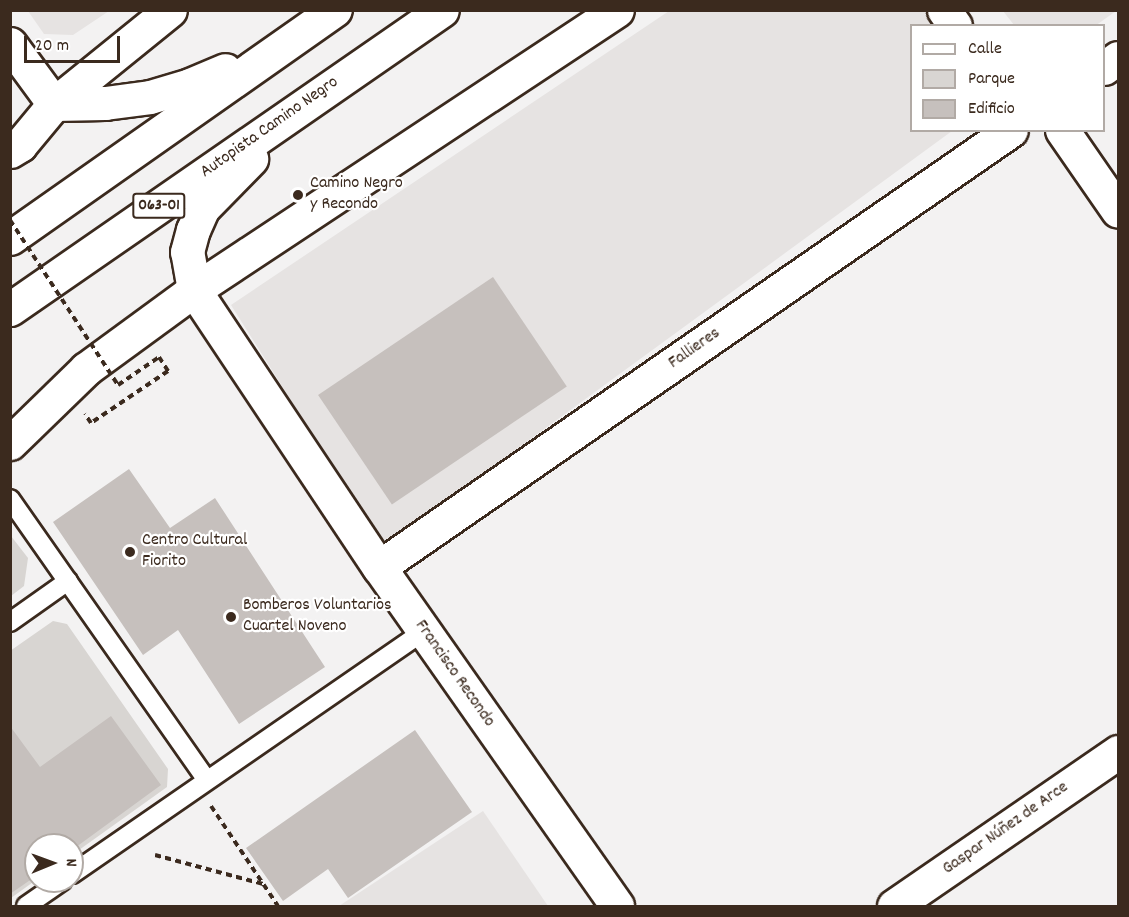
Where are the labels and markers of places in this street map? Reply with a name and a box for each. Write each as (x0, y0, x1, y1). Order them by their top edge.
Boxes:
place label: Camino Negro y Recondo (310, 174, 403, 216)
marker: Camino Negro y Recondo (291, 188, 305, 202)
place label: Centro Cultural Fiorito (142, 531, 247, 574)
marker: Centro Cultural Fiorito (123, 545, 137, 559)
place label: Bomberos Voluntarios Cuartel Noveno (243, 596, 392, 638)
marker: Bomberos Voluntarios Cuartel Noveno (224, 610, 238, 624)

